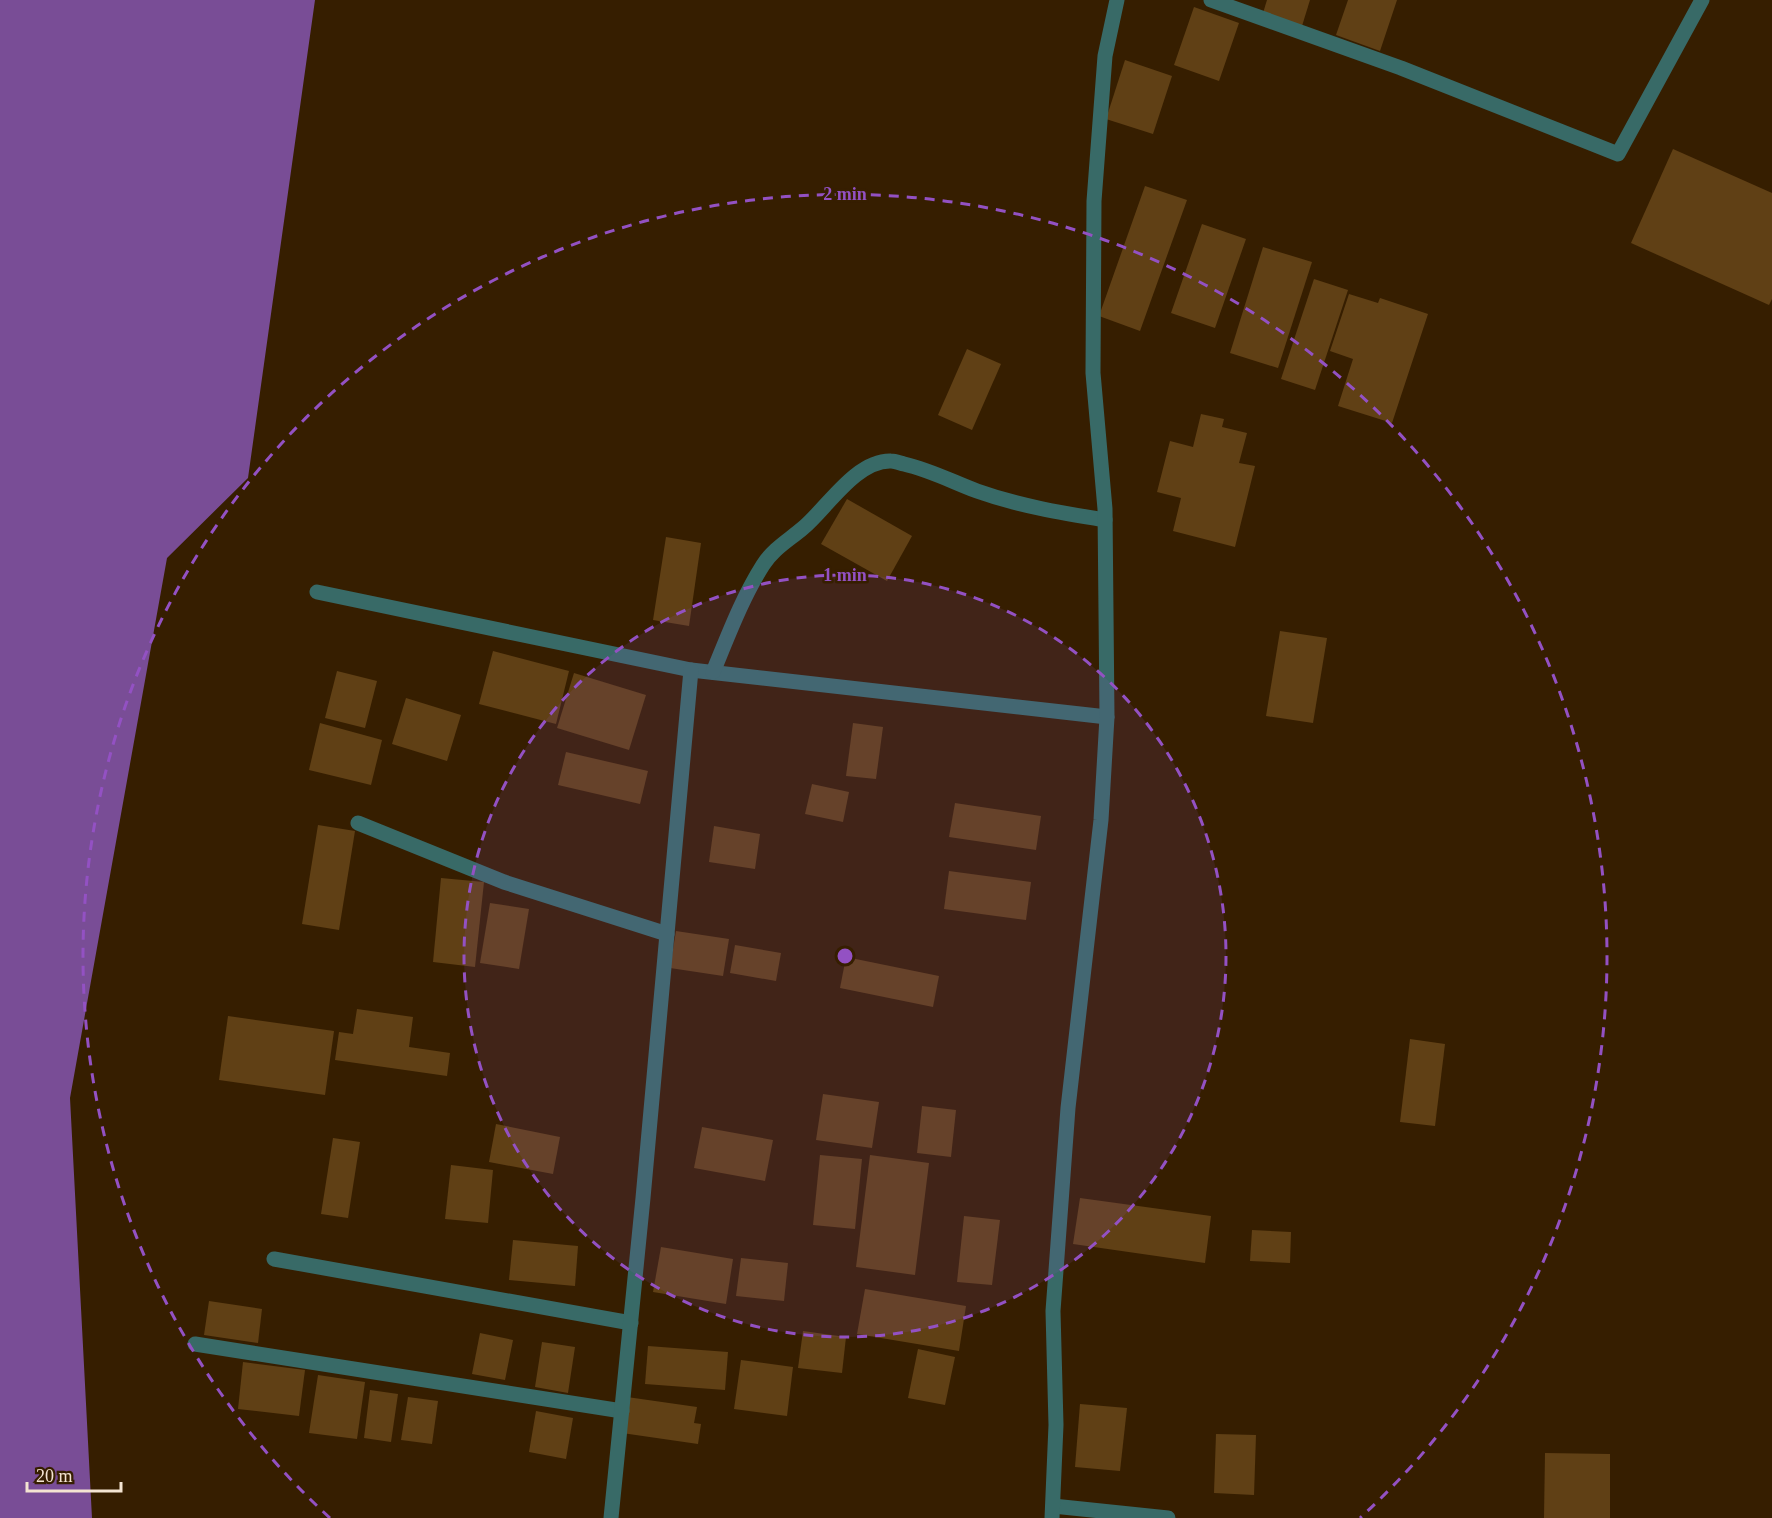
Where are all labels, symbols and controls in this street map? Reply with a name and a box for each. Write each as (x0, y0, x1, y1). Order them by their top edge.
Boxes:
text: 2 min (823, 184, 867, 204)
text: 1 min (823, 565, 867, 585)
centre of rings (835, 946, 855, 966)
scale bar (27, 1455, 122, 1493)
text: 20 m (36, 1466, 73, 1486)

